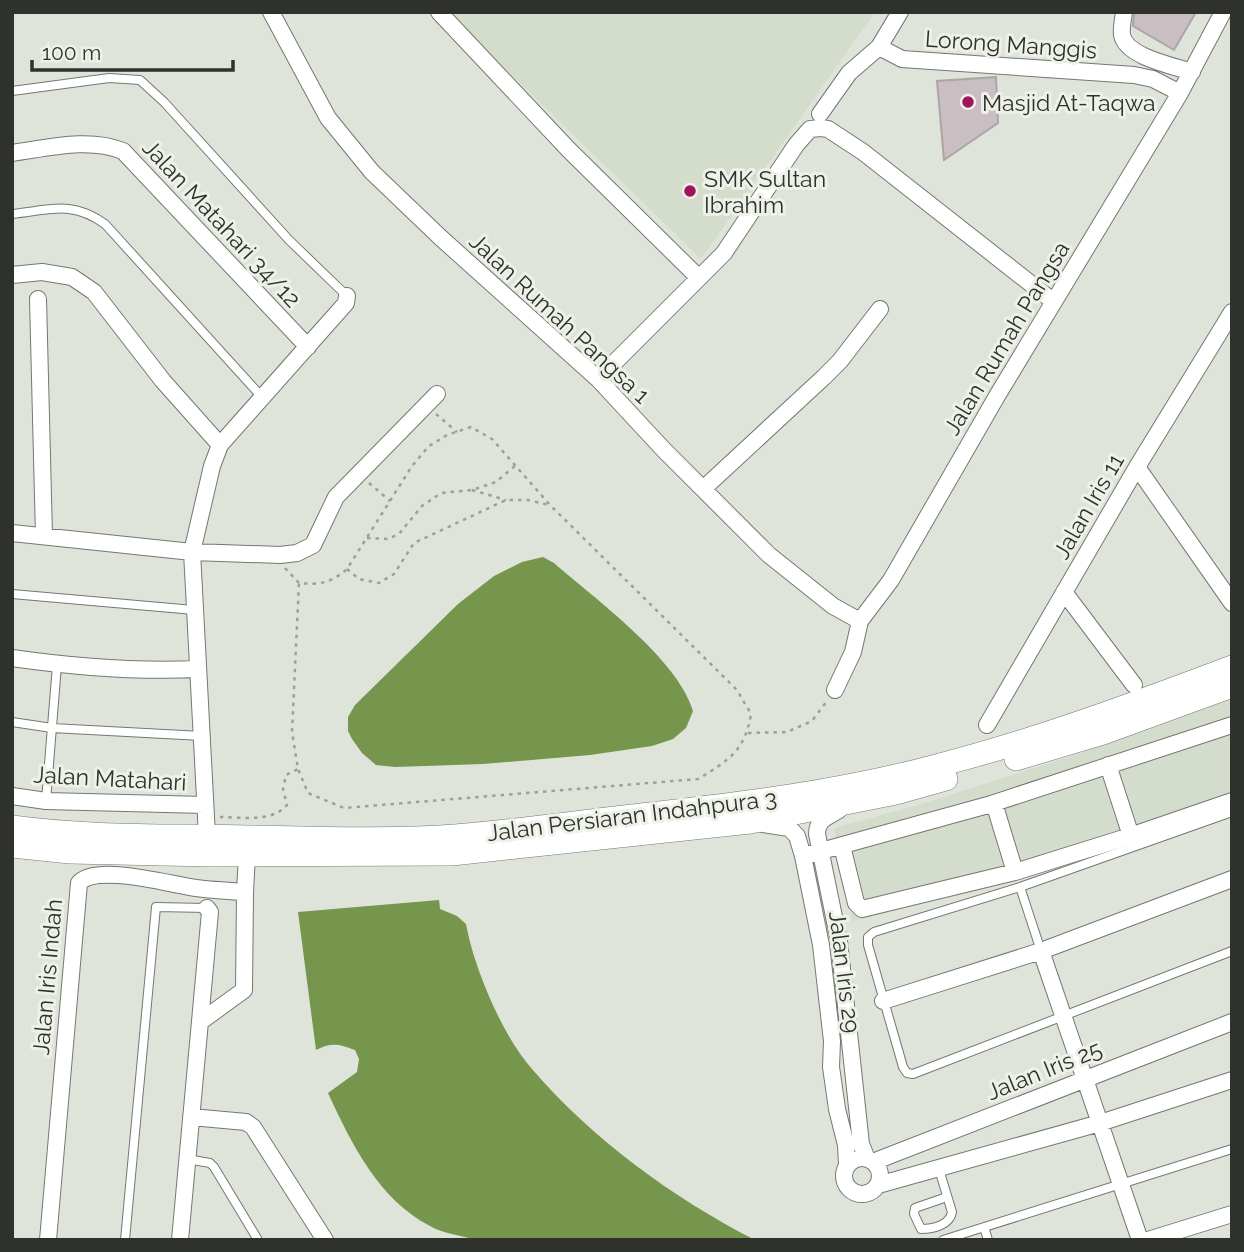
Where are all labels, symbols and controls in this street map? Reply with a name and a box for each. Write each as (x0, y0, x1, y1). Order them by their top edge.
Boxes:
street label: Lorong Manggis (924, 25, 1098, 63)
scale bar (32, 28, 233, 72)
text: 100 m (42, 40, 101, 65)
place label: Masjid At-Taqwa (982, 89, 1156, 116)
marker: Masjid At-Taqwa (960, 94, 976, 110)
street label: Jalan Matahari 34/12 (137, 134, 307, 312)
place label: SMK Sultan Ibrahim (704, 165, 826, 218)
marker: SMK Sultan Ibrahim (682, 183, 698, 199)
street label: Jalan Rumah Pangsa 1 (464, 227, 656, 409)
street label: Jalan Rumah Pangsa (938, 236, 1074, 440)
street label: Jalan Iris 11 (1047, 448, 1129, 563)
street label: Jalan Matahari (33, 761, 187, 795)
street label: Jalan Persiaran Indahpura 3 (486, 784, 778, 846)
street label: Jalan Iris Indah (27, 898, 67, 1056)
street label: Jalan Iris 29 (824, 909, 866, 1035)
street label: Jalan Iris 25 (982, 1035, 1106, 1105)

